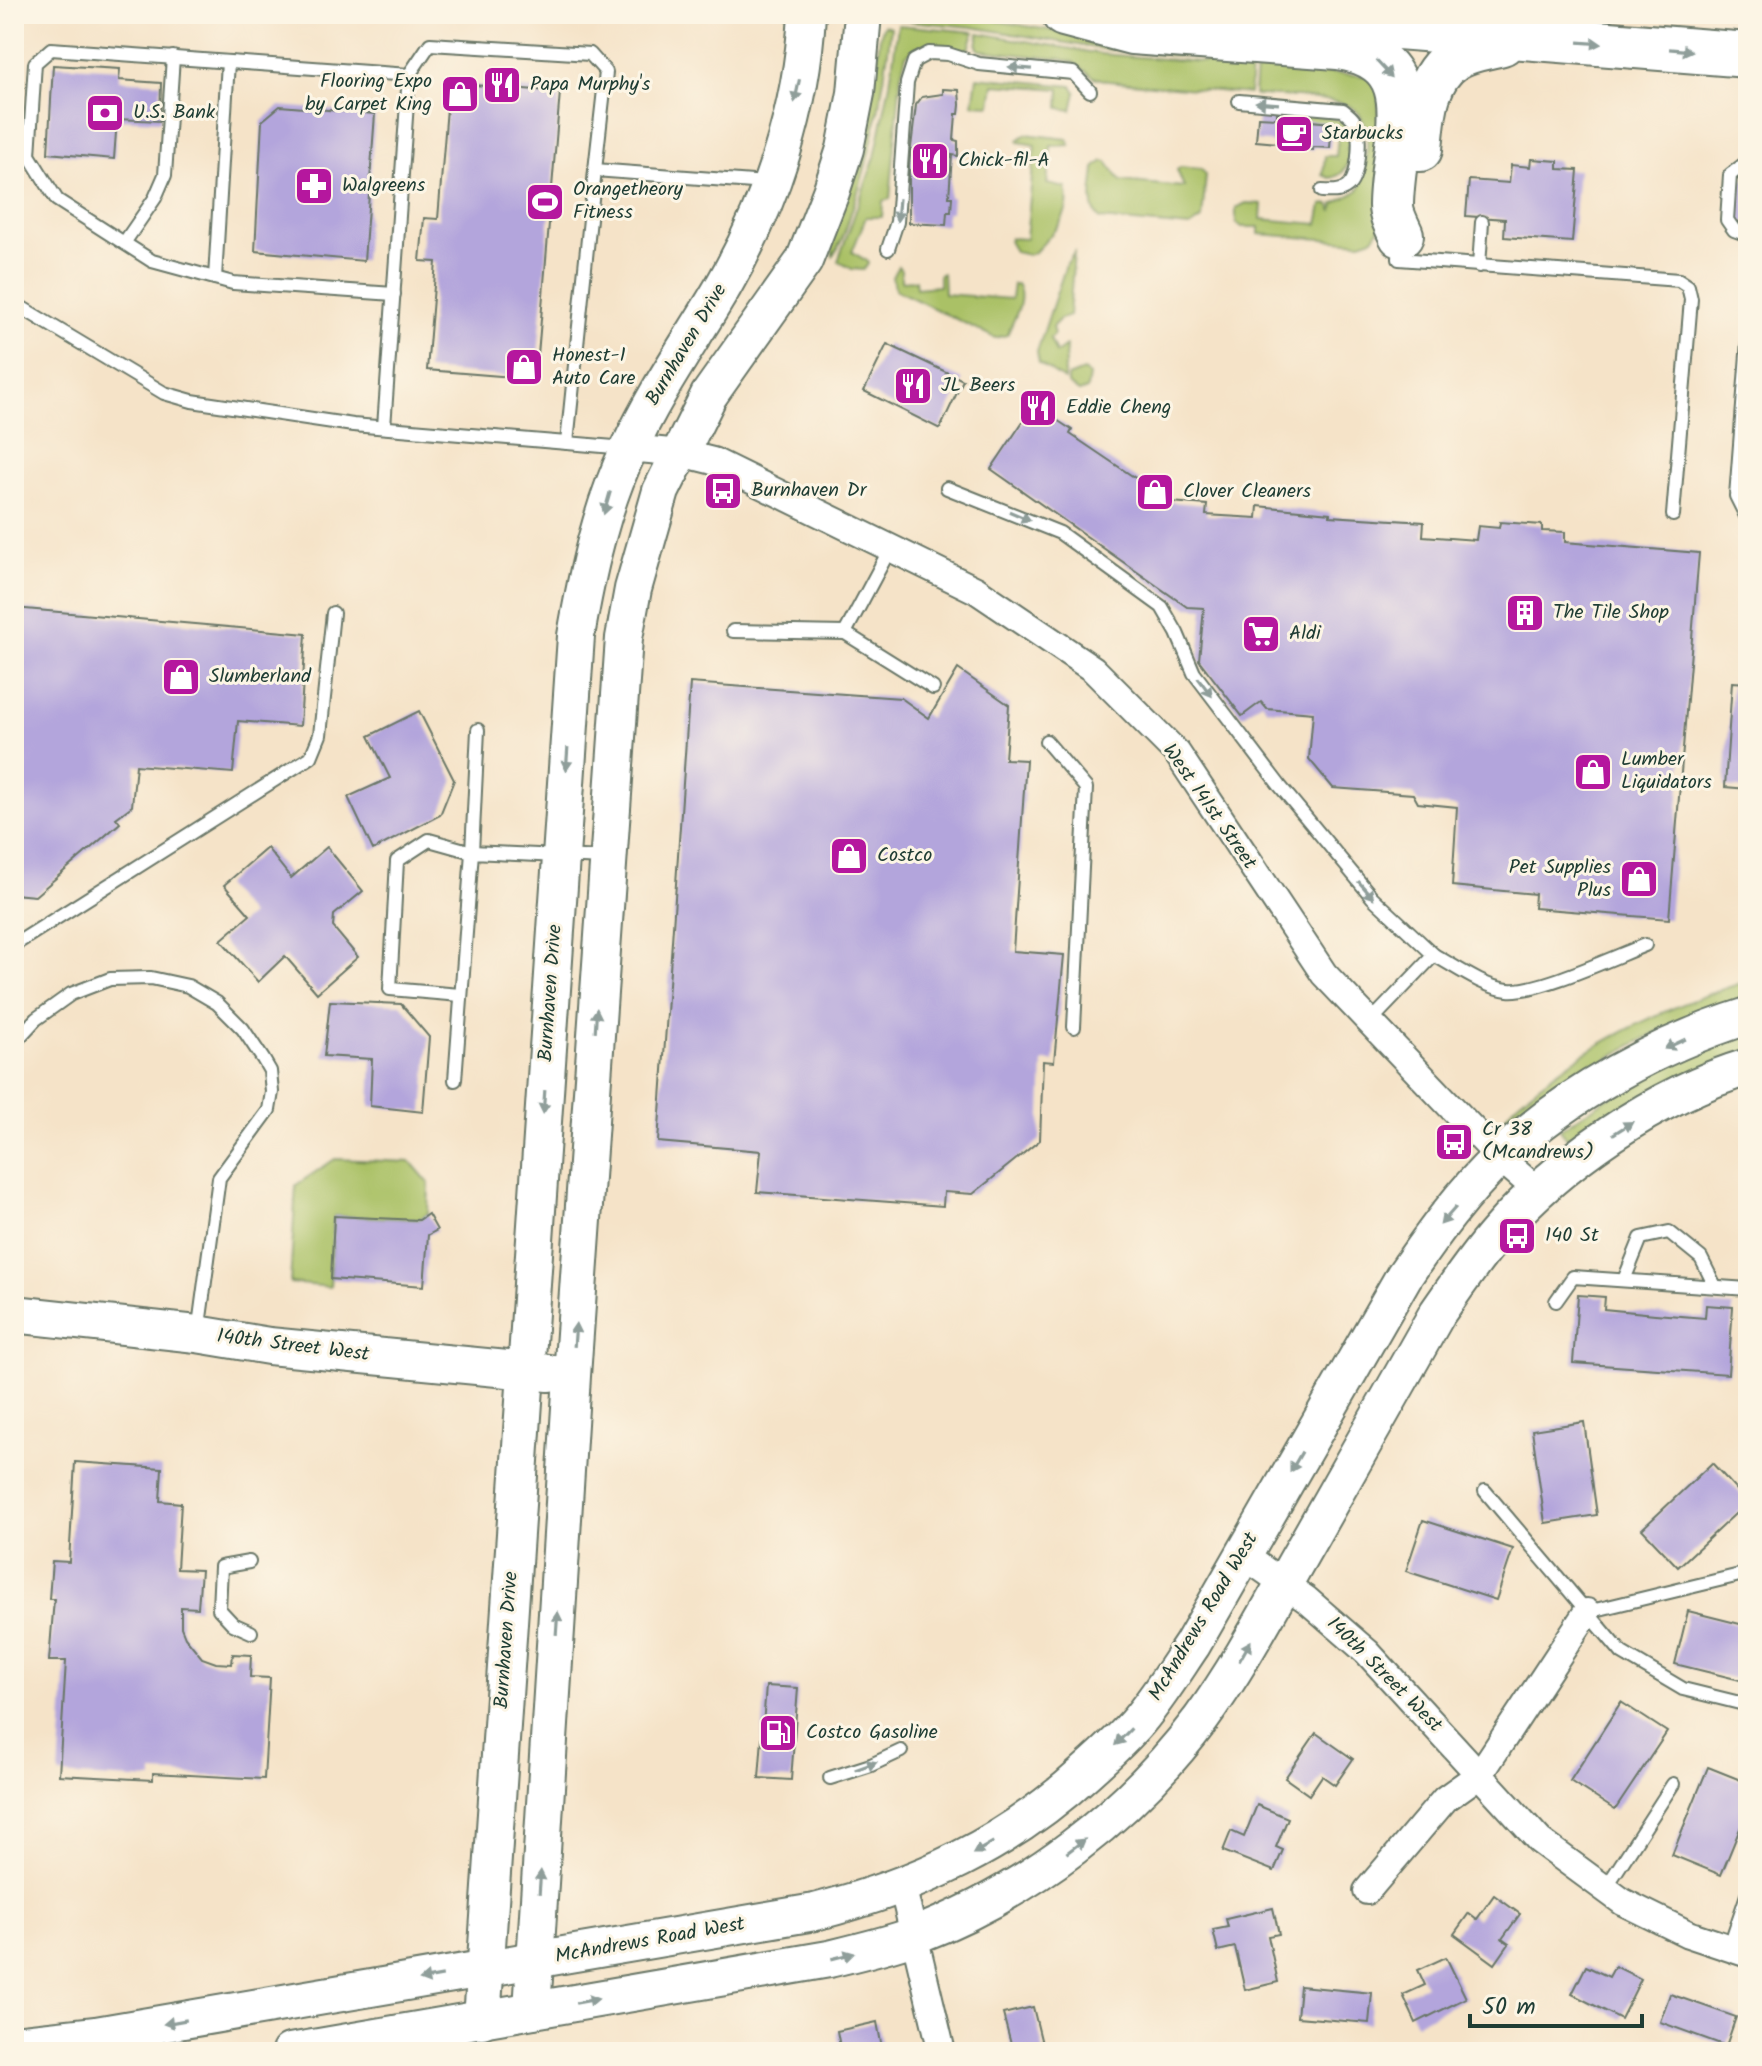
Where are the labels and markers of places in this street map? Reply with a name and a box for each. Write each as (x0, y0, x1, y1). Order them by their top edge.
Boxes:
restaurant icon: Papa Murphy's (481, 64, 523, 106)
place label: Flooring Expo by Carpet King (305, 66, 432, 121)
place label: Papa Murphy's (530, 69, 651, 101)
shop icon: Flooring Expo by Carpet King (439, 73, 481, 115)
bank icon: U.S. Bank (84, 92, 126, 134)
place label: U.S. Bank (133, 97, 216, 129)
cafe icon: Starbucks (1273, 113, 1315, 155)
place label: Starbucks (1322, 118, 1404, 150)
restaurant icon: Chick-fil-A (909, 140, 951, 182)
place label: Chick-fil-A (958, 145, 1050, 177)
pharmacy icon: Walgreens (293, 165, 335, 207)
place label: Walgreens (342, 170, 426, 202)
place label: Orangetheory Fitness (573, 174, 684, 229)
sports icon: Orangetheory Fitness (524, 181, 566, 223)
place label: Honest-1 Auto Care (552, 340, 636, 395)
shop icon: Honest-1 Auto Care (503, 346, 545, 388)
restaurant icon: JL Beers (892, 365, 934, 407)
place label: JL Beers (941, 370, 1016, 402)
restaurant icon: Eddie Cheng (1017, 387, 1059, 429)
place label: Eddie Cheng (1066, 392, 1171, 424)
bus stop icon: Burnhaven Dr (702, 470, 744, 512)
shop icon: Clover Cleaners (1134, 471, 1176, 513)
place label: Burnhaven Dr (751, 475, 868, 507)
place label: Clover Cleaners (1183, 476, 1312, 508)
building icon: The Tile Shop (1504, 592, 1546, 634)
place label: The Tile Shop (1553, 597, 1669, 629)
supermarket icon: Aldi (1240, 613, 1282, 655)
place label: Aldi (1289, 618, 1322, 650)
shop icon: Slumberland (160, 656, 202, 698)
place label: Slumberland (209, 661, 312, 693)
place label: Lumber Liquidators (1621, 744, 1712, 799)
shop icon: Lumber Liquidators (1572, 751, 1614, 793)
shop icon: Costco (828, 835, 870, 877)
place label: Costco (877, 840, 932, 872)
place label: Pet Supplies Plus (1509, 852, 1611, 907)
shop icon: Pet Supplies Plus (1618, 858, 1660, 900)
place label: Cr 38 (Mcandrews) (1482, 1114, 1594, 1169)
bus stop icon: Cr 38 (Mcandrews) (1433, 1121, 1475, 1163)
bus stop icon: 140 St (1496, 1215, 1538, 1257)
place label: 140 St (1545, 1220, 1599, 1252)
fuel station icon: Costco Gasoline (757, 1712, 799, 1754)
place label: Costco Gasoline (806, 1717, 938, 1749)

